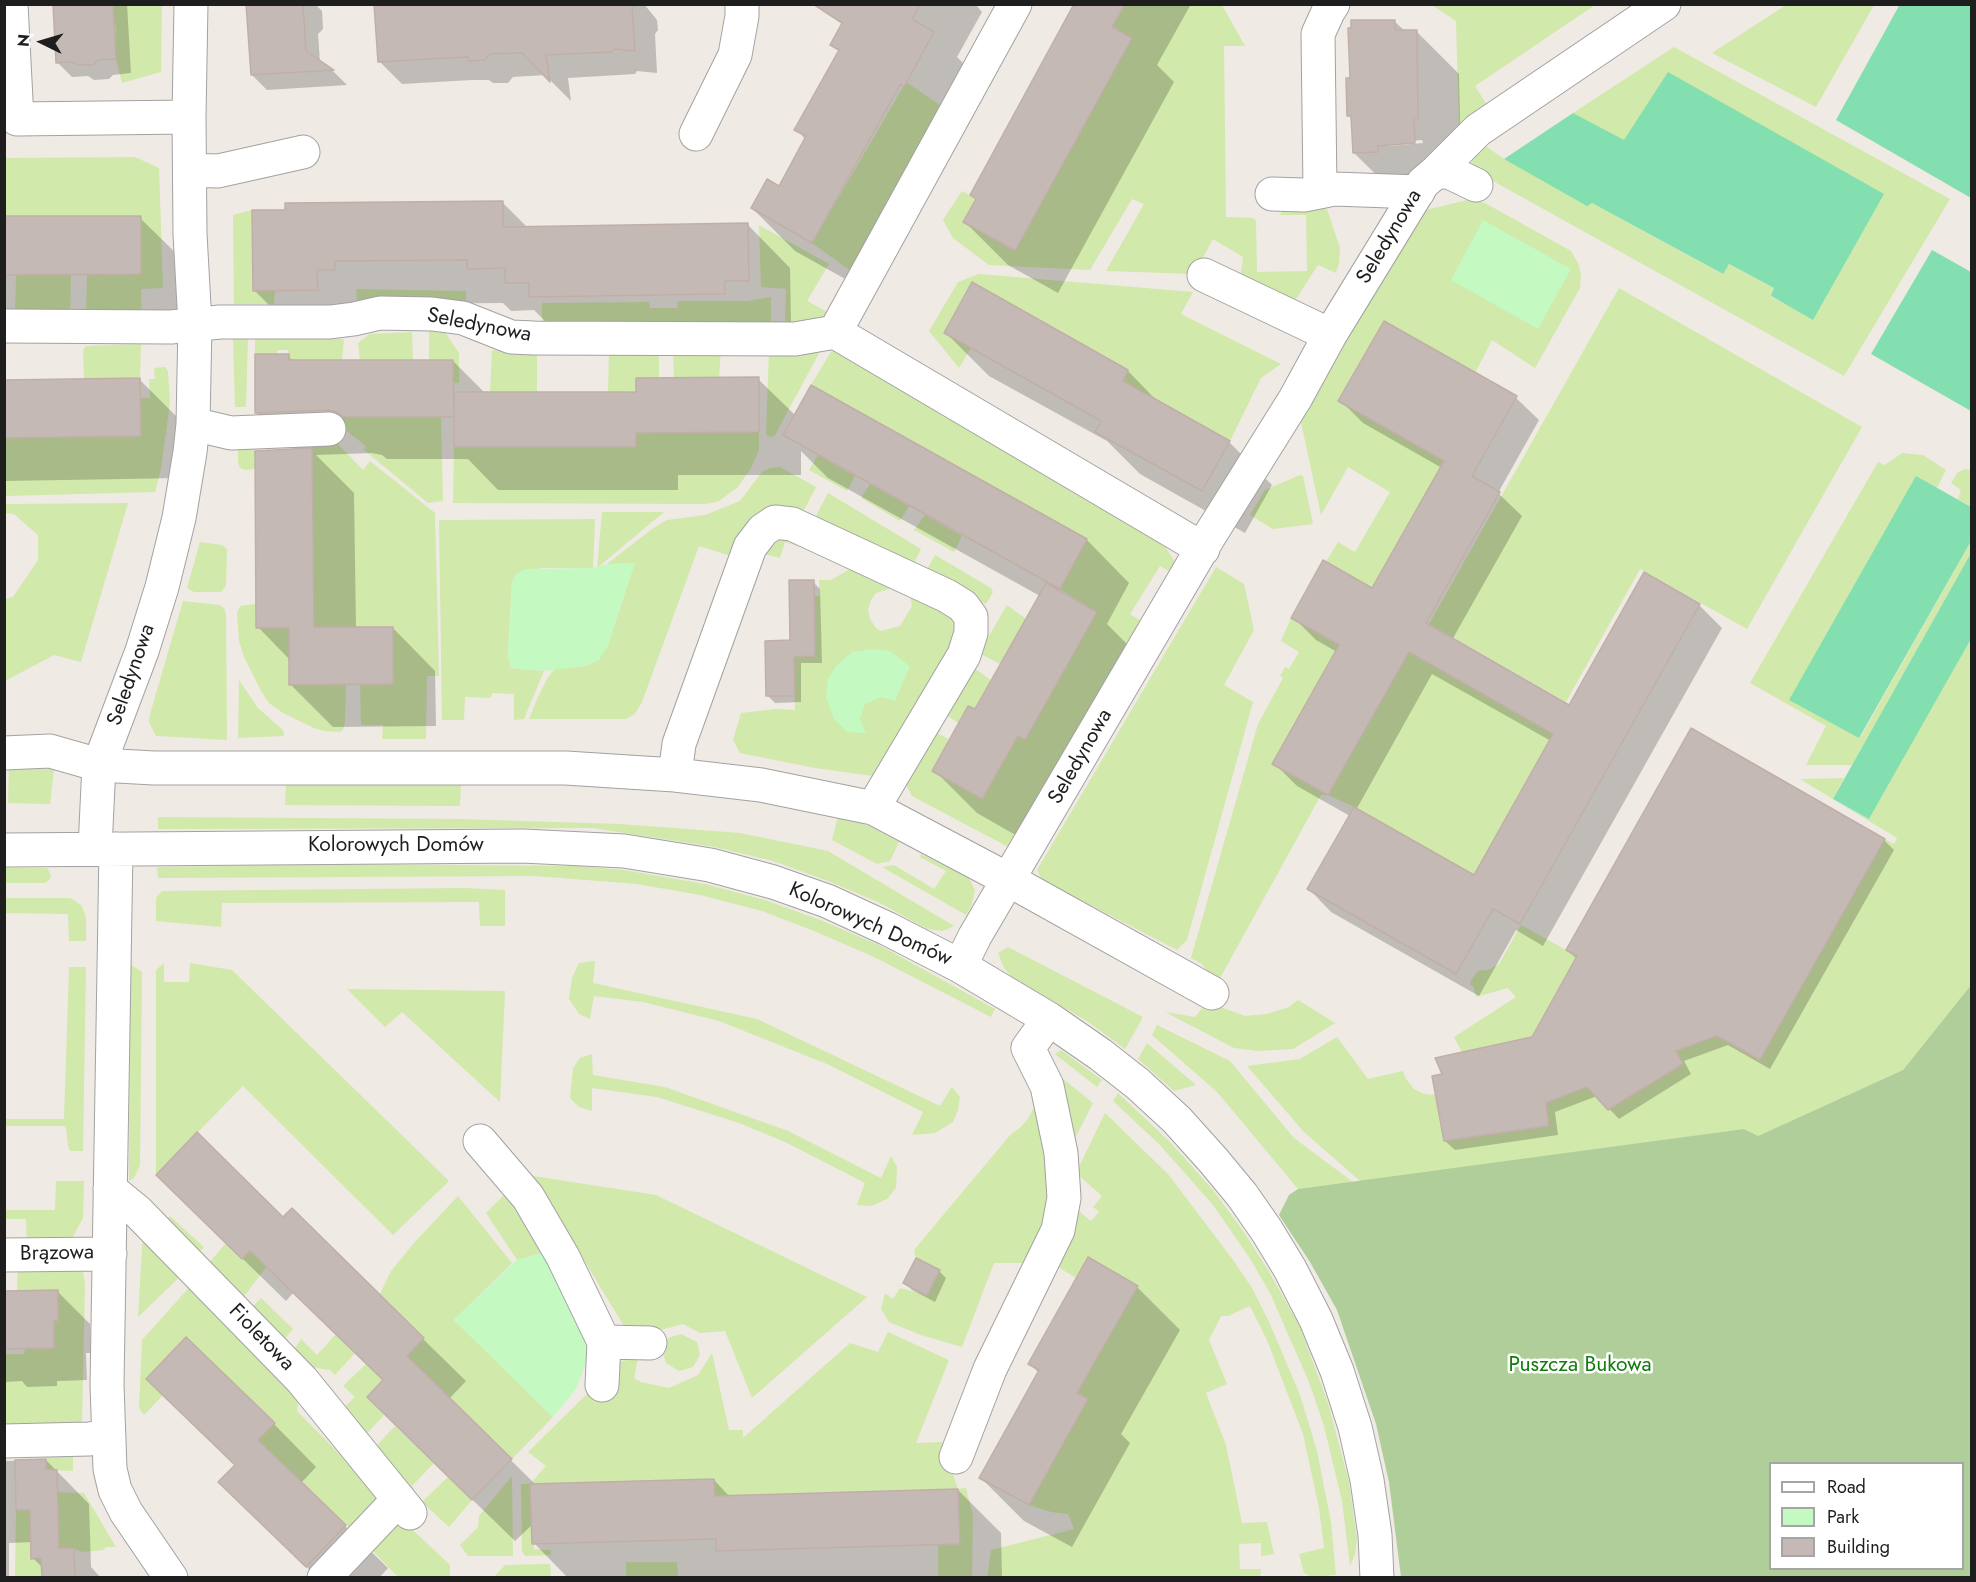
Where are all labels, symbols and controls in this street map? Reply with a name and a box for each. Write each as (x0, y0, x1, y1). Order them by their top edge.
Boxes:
north arrow (12, 12, 72, 72)
text: N (12, 33, 36, 48)
street label: Seledynowa (1352, 185, 1428, 289)
street label: Seledynowa (425, 304, 533, 348)
street label: Seledynowa (103, 621, 161, 729)
street label: Seledynowa (1044, 705, 1118, 809)
street label: Kolorowych Domów (308, 833, 484, 859)
street label: Kolorowych Domów (785, 878, 955, 972)
street label: Brązowa (20, 1241, 94, 1267)
street label: Fioletowa (223, 1299, 299, 1377)
park label: Puszcza Bukowa (1508, 1353, 1652, 1379)
legend (1769, 1462, 1964, 1570)
text: Road (1827, 1474, 1866, 1500)
text: Park (1827, 1504, 1859, 1530)
text: Building (1827, 1534, 1890, 1560)

